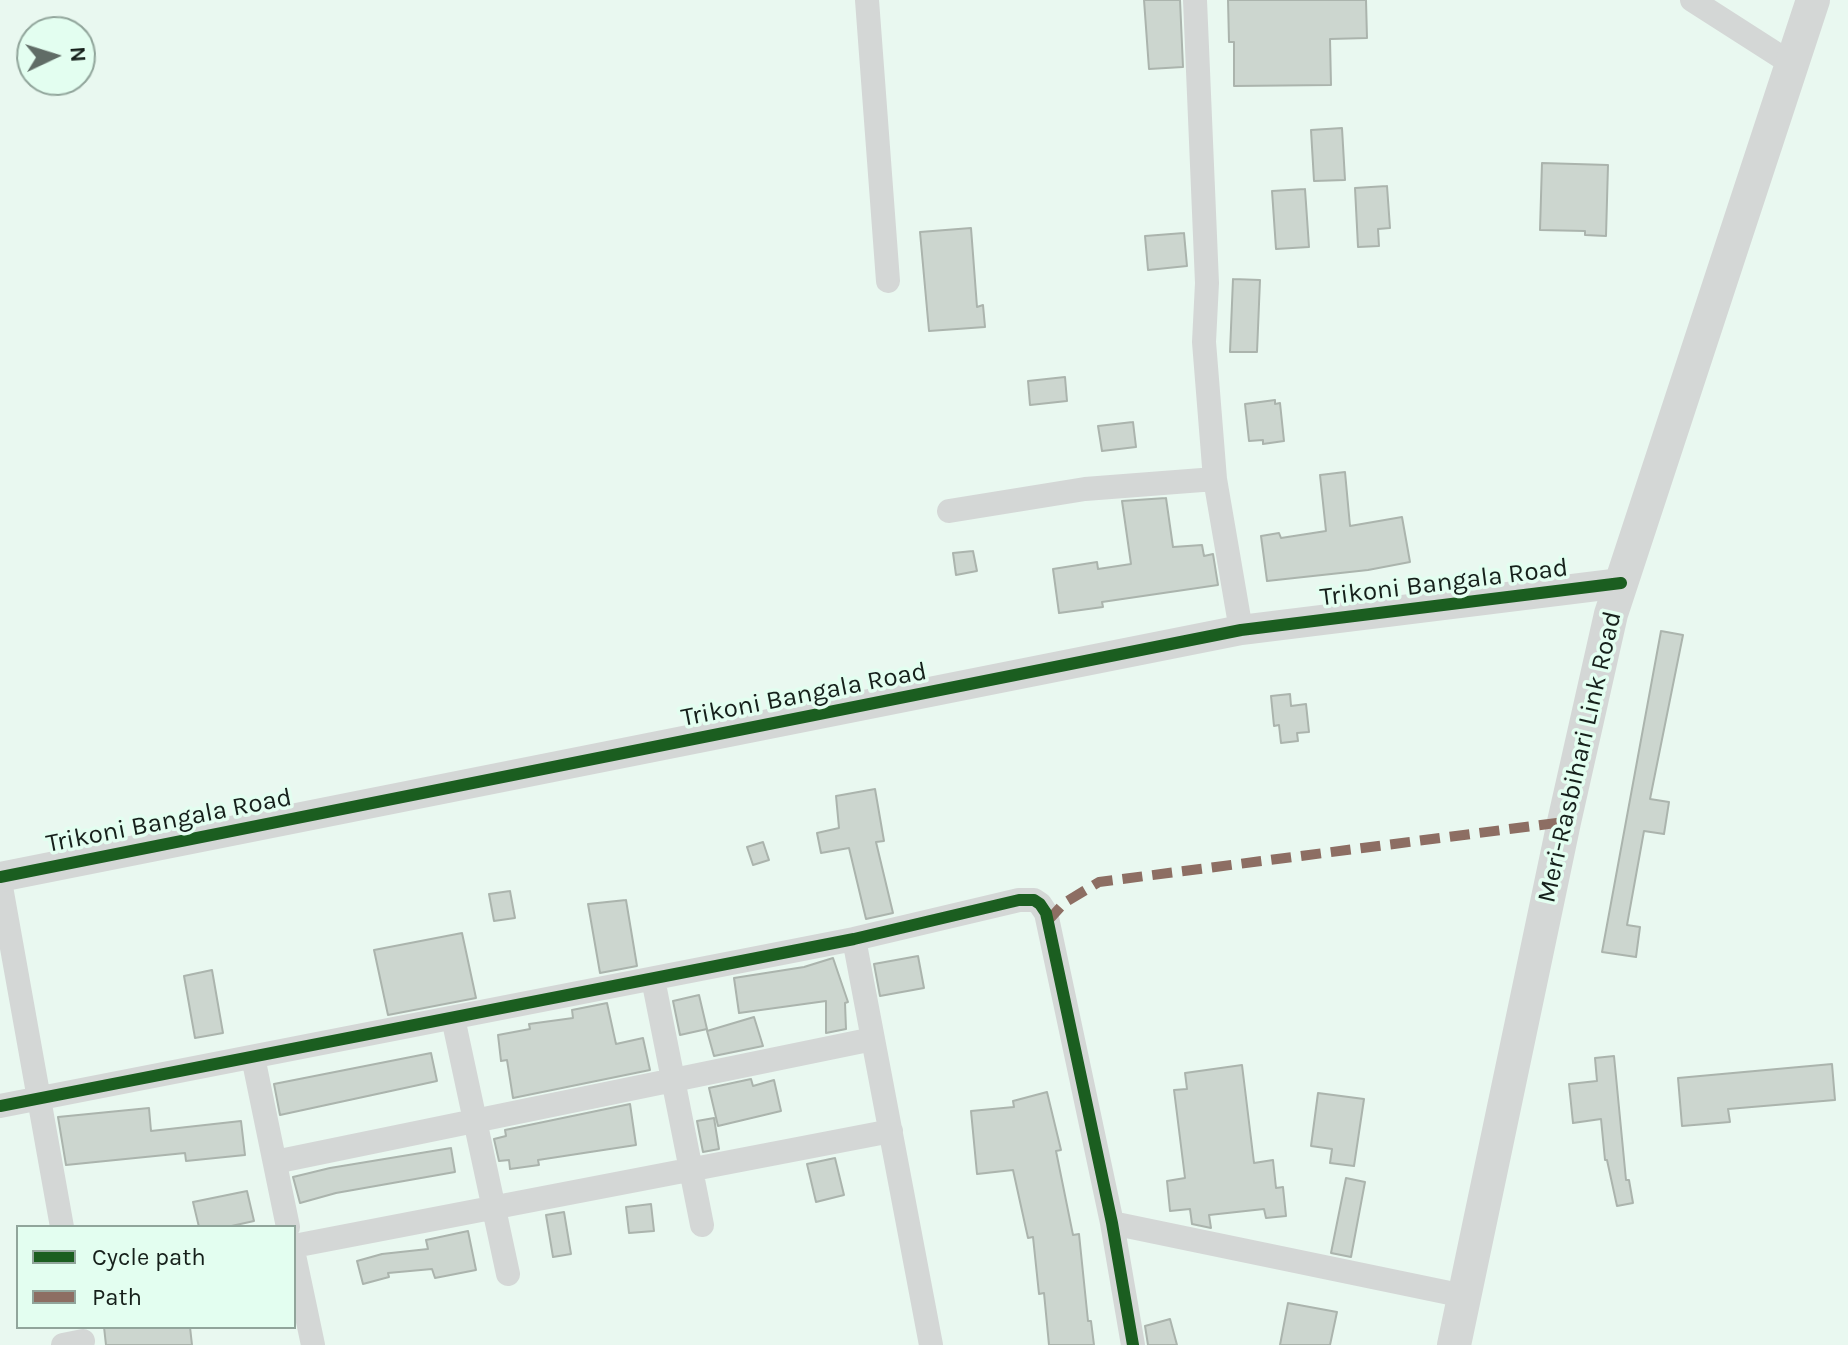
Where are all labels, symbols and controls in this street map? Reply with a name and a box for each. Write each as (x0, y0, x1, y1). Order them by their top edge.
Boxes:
north arrow (16, 16, 96, 96)
text: N (64, 46, 91, 63)
street label: Trikoni Bangala Road (1318, 552, 1570, 614)
street label: Meri-Rasbihari Link Road (1531, 608, 1629, 906)
street label: Trikoni Bangala Road (679, 656, 929, 734)
street label: Trikoni Bangala Road (44, 782, 294, 860)
legend (16, 1225, 296, 1329)
text: Cycle path (92, 1243, 206, 1271)
text: Path (92, 1283, 142, 1311)

